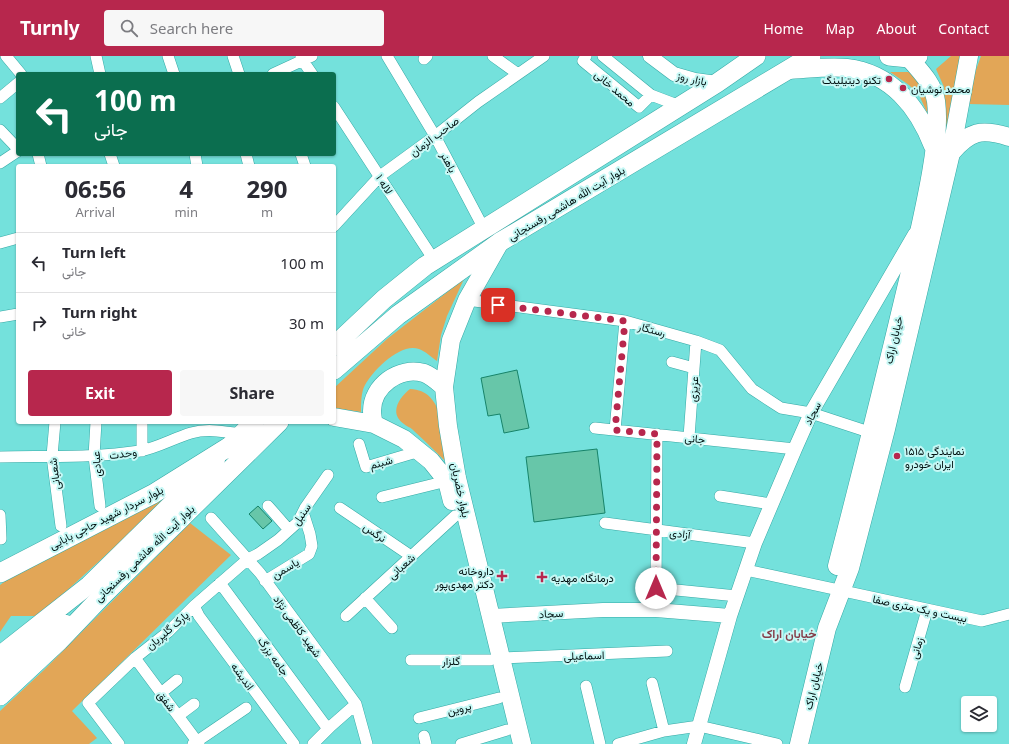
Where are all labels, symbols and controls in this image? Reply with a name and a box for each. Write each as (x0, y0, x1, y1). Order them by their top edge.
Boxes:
search box (104, 10, 384, 46)
text: Turnly (20, 15, 80, 41)
icon: search (118, 17, 140, 39)
text: Search here (150, 18, 233, 38)
text: Home (764, 19, 803, 38)
text: Map (825, 19, 855, 38)
text: About (877, 19, 916, 38)
text: Contact (938, 19, 989, 38)
street label: محمد خانی (591, 67, 639, 110)
street label: بازار روز (674, 67, 709, 89)
place label: تکنو دیتیلینگ (822, 72, 881, 87)
marker: تکنو دیتیلینگ (884, 74, 894, 84)
text: 100 m (94, 81, 177, 119)
place label: محمد نوشیان (911, 81, 971, 96)
marker: محمد نوشیان (898, 83, 908, 93)
icon: left (28, 88, 80, 140)
street label: صاحب الزمان (406, 113, 462, 159)
text: جانی (94, 117, 128, 141)
street label: باهنر (437, 148, 461, 175)
street label: بلوار آیت الله هاشمی رفسنجانی (505, 162, 627, 244)
street label: لاله ۱ (373, 171, 397, 197)
text: 06:56 (64, 172, 126, 205)
text: 4 (179, 172, 193, 205)
text: 290 (246, 172, 288, 205)
text: Arrival (75, 203, 115, 221)
text: min (174, 203, 198, 221)
text: m (261, 203, 273, 221)
text: Turn left (62, 242, 126, 262)
icon: left (28, 252, 50, 274)
text: 100 m (280, 253, 324, 273)
text: جانی (62, 262, 86, 280)
pin (481, 288, 515, 322)
icon: arrive (487, 294, 509, 316)
text: Turn right (62, 302, 137, 322)
icon: right (28, 312, 50, 334)
text: 30 m (289, 313, 324, 333)
street label: خیابان اراک (880, 315, 906, 365)
street label: رستگار (636, 318, 668, 340)
text: خانی (62, 322, 86, 340)
button: Exit (28, 370, 172, 416)
button: Share (180, 370, 324, 416)
street label: عزیزی (685, 375, 701, 402)
street label: سجاد (800, 398, 824, 427)
street label: جانی (684, 429, 706, 447)
place label: نمایندگی ۱۵۱۵ ایران خودرو (905, 443, 964, 471)
street label: وحدت (108, 444, 138, 462)
street label: عبادی (88, 451, 104, 477)
marker: نمایندگی ۱۵۱۵ ایران خودرو (892, 451, 902, 461)
street label: شبنم (368, 452, 395, 473)
street label: شعبانی (45, 457, 63, 491)
street label: بلوار خضریان (448, 461, 474, 519)
street label: بلوار سردار شهید حاجی بابایی (46, 482, 166, 552)
street label: سنبل (288, 500, 314, 528)
street label: بلوار آیت الله هاشمی رفسنجانی (91, 501, 197, 605)
street label: نرگس (361, 519, 389, 545)
street label: آزادی (669, 524, 693, 542)
street label: شعبانی (384, 550, 418, 582)
street label: یاسمن (269, 554, 301, 582)
place label: داروخانه دکتر مهدی‌پور (434, 563, 494, 592)
position arrow (635, 567, 677, 609)
place label: درمانگاه مهدیه (551, 570, 614, 585)
marker: داروخانه دکتر مهدی‌پور (497, 571, 507, 581)
marker: درمانگاه مهدیه (536, 571, 548, 583)
street label: بیست و یک متری صفا (871, 591, 969, 625)
street label: شهید کاظمی نژاد (270, 592, 326, 660)
street label: سجاد (538, 605, 564, 621)
street label: پارک گلپریان (142, 607, 192, 654)
district label: خیابان اراک (762, 625, 816, 642)
street label: جامه بزرگ (255, 634, 293, 678)
street label: زمانی (906, 635, 926, 661)
street label: اسماعیلی (563, 647, 605, 663)
street label: گلزار (441, 653, 460, 668)
street label: اندیشه (228, 659, 258, 693)
street label: خیابان اراک (800, 661, 826, 711)
street label: شفق (154, 688, 180, 714)
map controls (961, 696, 997, 732)
button: layers (961, 696, 997, 732)
street label: پروین (445, 698, 473, 719)

